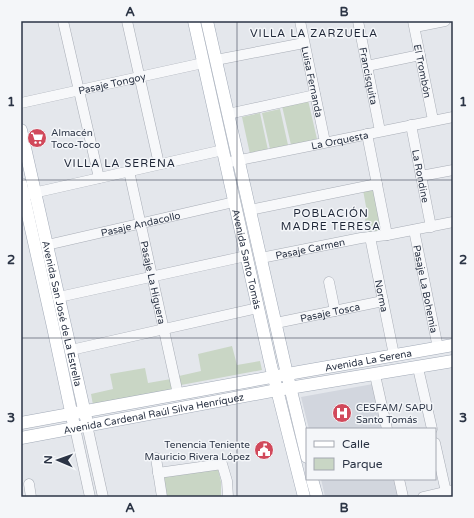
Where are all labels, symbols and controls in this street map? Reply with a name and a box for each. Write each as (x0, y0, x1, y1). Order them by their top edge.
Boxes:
text: A (125, 4, 135, 20)
text: B (339, 4, 349, 20)
district label: VILLA LA ZARZUELA (250, 27, 378, 40)
street label: El Trombón (411, 43, 433, 99)
street label: Luisa Fernanda (298, 45, 325, 119)
street label: Francisquita (356, 46, 380, 106)
street label: Pasaje Tongoy (77, 71, 147, 97)
text: 1 (7, 94, 15, 110)
text: 1 (459, 94, 467, 110)
supermarket icon: Almacén Toco-Toco (26, 127, 48, 149)
place label: Almacén Toco-Toco (51, 127, 100, 151)
street label: La Orquesta (310, 129, 370, 152)
street label: La Rondine (409, 149, 431, 204)
district label: VILLA LA SERENA (64, 157, 176, 170)
district label: POBLACIÓN MADRE TERESA (281, 206, 381, 233)
street label: Avenida Santo Tomás (229, 208, 263, 311)
street label: Pasaje Andacollo (100, 210, 182, 239)
street label: Pasaje Carmen (274, 236, 346, 262)
street label: Avenida San José de La Estrella (39, 240, 84, 388)
street label: Pasaje La Higuera (138, 240, 167, 325)
street label: Pasaje La Bohemia (410, 244, 440, 334)
text: 2 (7, 252, 15, 268)
text: 2 (459, 252, 467, 268)
street label: Norma (372, 279, 390, 313)
street label: Pasaje Tosca (299, 301, 361, 325)
street label: Avenida La Serena (324, 347, 413, 374)
street label: Avenida Cardenal Raúl Silva Henríquez (63, 391, 245, 437)
hospital icon: CESFAM/ SAPU Santo Tomás (331, 402, 353, 424)
place label: CESFAM/ SAPU Santo Tomás (356, 402, 433, 426)
text: 3 (7, 410, 15, 426)
text: 3 (459, 410, 467, 426)
legend (306, 428, 436, 480)
text: Calle (342, 437, 370, 451)
place label: Tenencia Teniente Mauricio Rivera López (145, 439, 250, 463)
public building icon: Tenencia Teniente Mauricio Rivera López (253, 439, 275, 461)
north arrow (38, 440, 78, 480)
text: N (42, 455, 55, 464)
text: Parque (342, 457, 383, 471)
text: A (125, 500, 135, 516)
text: B (339, 500, 349, 516)

